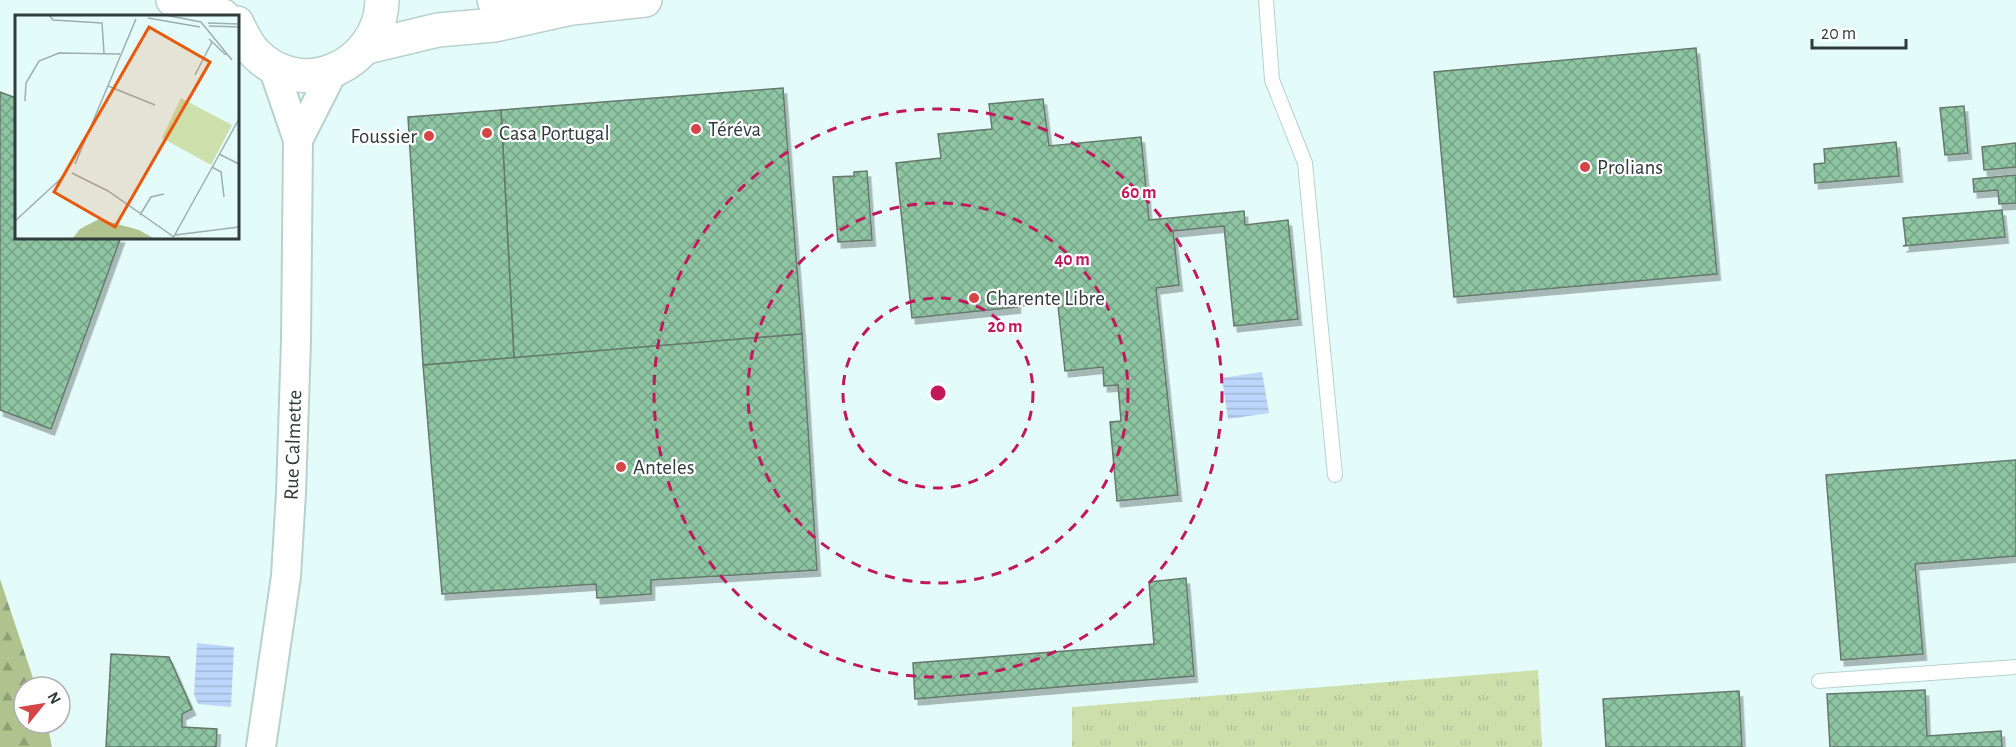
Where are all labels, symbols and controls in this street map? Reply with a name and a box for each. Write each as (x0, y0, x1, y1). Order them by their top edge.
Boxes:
scale bar (1812, 12, 1906, 50)
inset map (15, 15, 238, 238)
text: 20 m (1821, 25, 1856, 43)
place label: Téréva (708, 119, 762, 140)
marker: Téréva (689, 122, 703, 136)
place label: Casa Portugal (499, 123, 610, 144)
place label: Foussier (351, 126, 417, 147)
marker: Casa Portugal (480, 126, 494, 140)
marker: Foussier (422, 129, 436, 143)
place label: Prolians (1597, 157, 1663, 178)
marker: Prolians (1578, 160, 1592, 174)
text: 60 m (1121, 184, 1157, 202)
text: 40 m (1054, 251, 1090, 269)
place label: Charente Libre (986, 288, 1105, 309)
marker: Charente Libre (967, 291, 981, 305)
text: 20 m (987, 318, 1023, 336)
centre of rings (928, 383, 948, 403)
street label: Rue Calmette (281, 390, 305, 501)
place label: Anteles (633, 457, 695, 478)
marker: Anteles (614, 460, 628, 474)
north arrow (12, 675, 72, 735)
text: N (44, 689, 64, 707)

